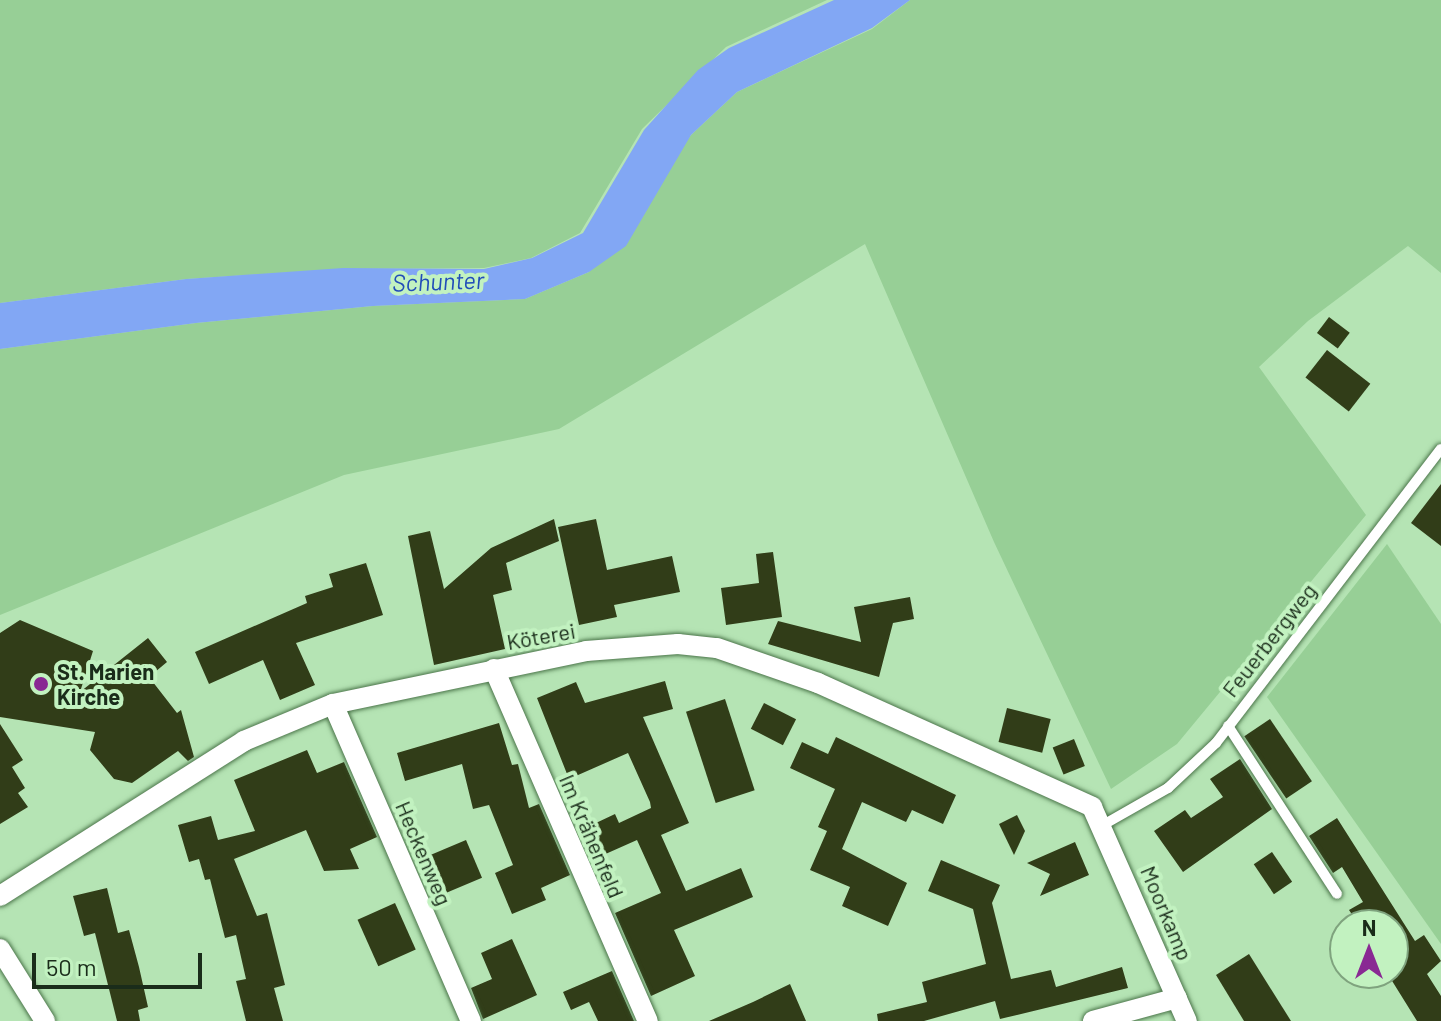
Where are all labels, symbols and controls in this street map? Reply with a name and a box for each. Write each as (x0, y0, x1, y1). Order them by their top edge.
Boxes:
water label: Schunter (391, 265, 485, 297)
street label: Feuerbergweg (1216, 578, 1322, 702)
street label: Köterei (505, 617, 577, 655)
place label: St. Marien Kirche (57, 658, 154, 710)
marker: St. Marien Kirche (32, 675, 50, 693)
street label: Im Krähenfeld (554, 770, 630, 902)
street label: Heckenweg (390, 797, 458, 909)
street label: Moorkamp (1135, 862, 1199, 964)
north arrow (1329, 909, 1409, 989)
text: N (1362, 914, 1376, 940)
scale bar (36, 937, 206, 987)
text: 50 m (46, 952, 97, 981)

